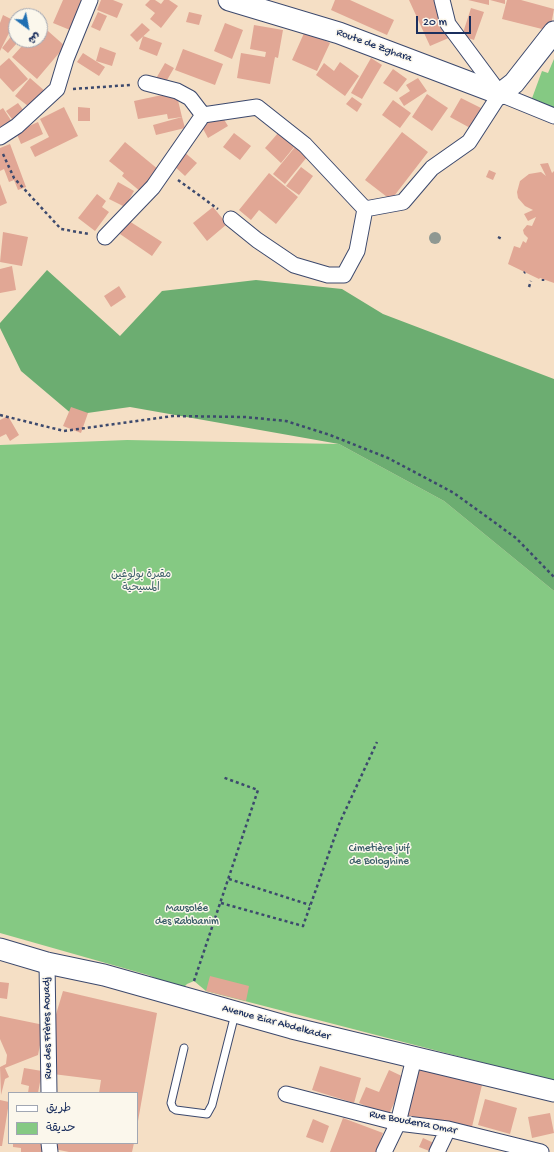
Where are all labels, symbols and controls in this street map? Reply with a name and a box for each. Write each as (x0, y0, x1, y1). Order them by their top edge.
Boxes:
north arrow (8, 8, 48, 48)
scale bar (418, 8, 473, 34)
text: 20 m (423, 16, 447, 30)
street label: Route de Zghara (334, 26, 414, 66)
text: ش (26, 29, 42, 46)
park label: مقبرة بولوغين المسيحية (111, 568, 171, 594)
park label: Cimetière juif de Bologhine (349, 842, 409, 868)
park label: Mausolée des Rabbanim (155, 902, 219, 928)
street label: Rue des Frères Aouadj (41, 977, 55, 1079)
street label: Avenue Ziar Abdelkader (220, 1002, 332, 1044)
legend (8, 1092, 138, 1144)
text: طريق (46, 1102, 71, 1116)
street label: Rue Bouderra Omar (368, 1108, 458, 1138)
text: حديقة (46, 1122, 75, 1136)

